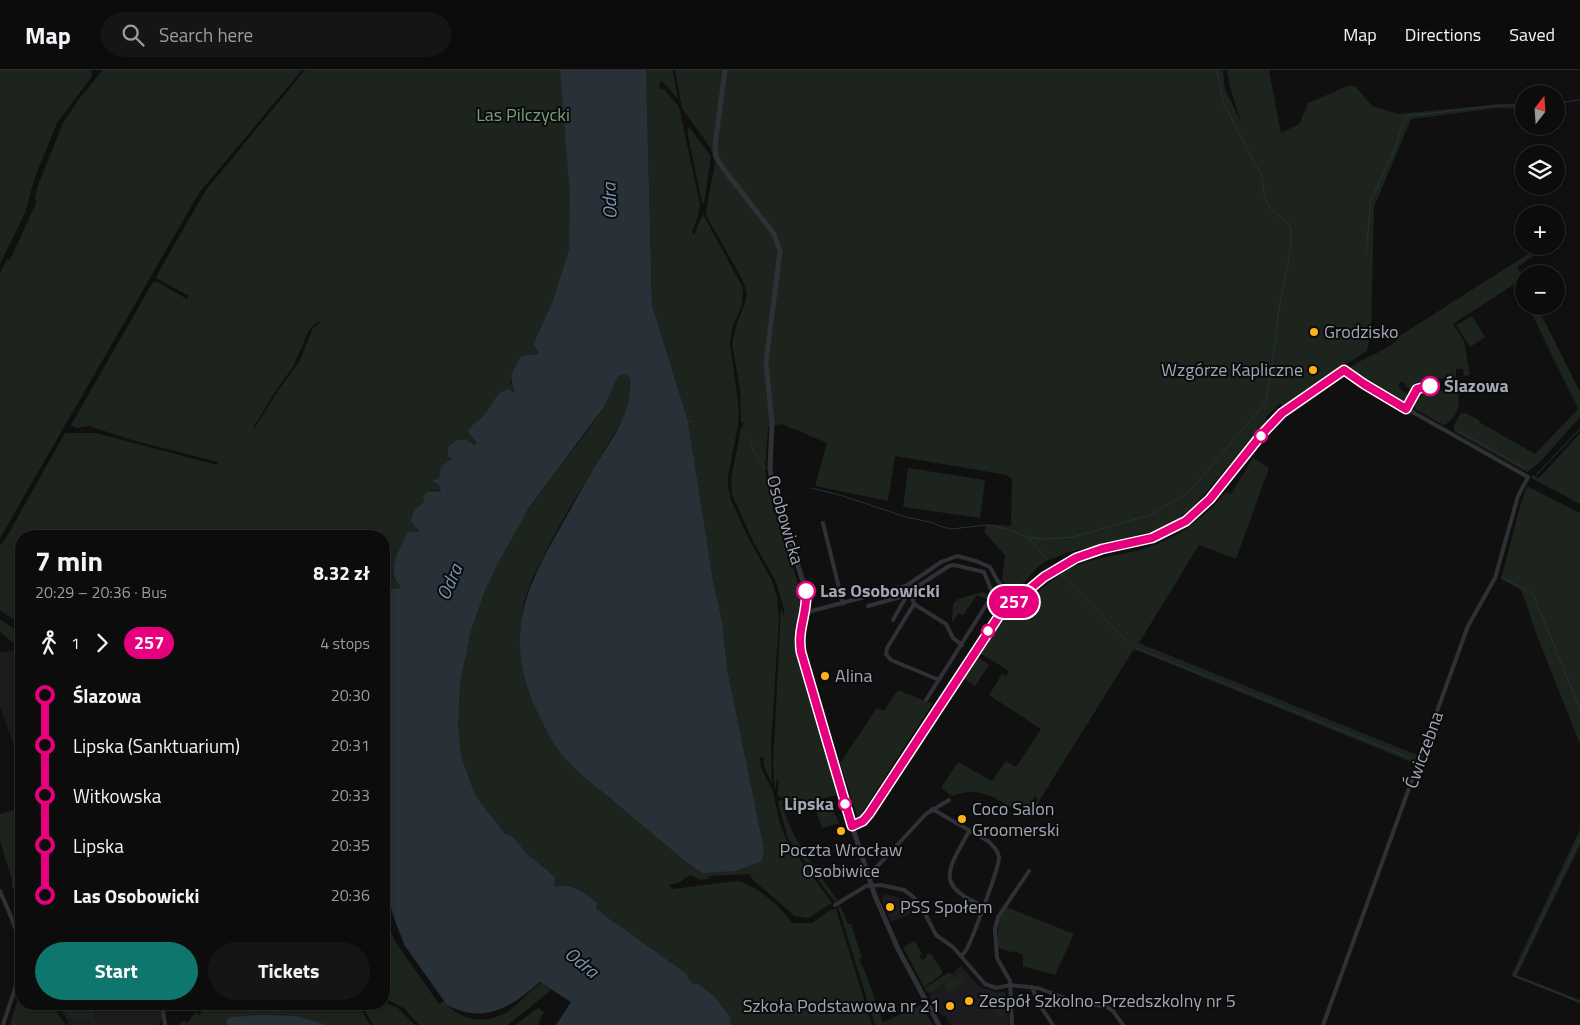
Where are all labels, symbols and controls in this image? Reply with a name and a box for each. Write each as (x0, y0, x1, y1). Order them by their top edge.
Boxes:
search box (101, 12, 451, 57)
text: Map (25, 17, 71, 53)
text: Search here (159, 20, 253, 49)
icon: search (119, 21, 147, 49)
text: Map (1343, 21, 1377, 48)
text: Directions (1405, 21, 1481, 48)
text: Saved (1509, 21, 1555, 48)
north arrow (1515, 85, 1565, 135)
map controls (1515, 85, 1565, 315)
park label: Las Pilczycki (476, 101, 570, 128)
button: layers (1515, 145, 1565, 195)
water label: Odra (593, 181, 624, 220)
button: + (1515, 205, 1565, 255)
button: − (1515, 265, 1565, 315)
place label: Grodzisko (1324, 318, 1399, 345)
marker: Grodzisko (1308, 326, 1320, 338)
place label: Wzgórze Kapliczne (1161, 356, 1303, 383)
marker: Wzgórze Kapliczne (1307, 364, 1319, 376)
place label: Ślazowa (1444, 372, 1509, 399)
marker: Ślazowa (1420, 376, 1440, 396)
unlabelled marker (1254, 429, 1268, 443)
street label: Osobowicka (760, 472, 811, 568)
text: 7 min (35, 539, 103, 582)
text: 8.32 zł (313, 558, 370, 587)
water label: Odra (428, 558, 470, 604)
place label: Las Osobowicki (820, 577, 940, 604)
text: 20:29 – 20:36 · Bus (35, 580, 167, 604)
marker: Las Osobowicki (796, 581, 816, 601)
line badge: 257 (985, 586, 1043, 618)
text: 257 (999, 588, 1029, 615)
unlabelled marker (981, 624, 995, 638)
icon: walk (35, 629, 63, 657)
icon: forward (88, 629, 116, 657)
text: 257 (134, 629, 164, 656)
text: 1 (71, 631, 80, 655)
text: 4 stops (320, 631, 370, 655)
place label: Alina (835, 662, 873, 689)
marker: Alina (819, 670, 831, 682)
text: Ślazowa (73, 681, 141, 710)
text: 20:30 (331, 683, 370, 707)
street label: Ćwiczebna (1397, 707, 1450, 792)
text: Lipska (Sanktuarium) (73, 731, 240, 760)
text: 20:31 (331, 733, 370, 757)
text: Witkowska (73, 781, 161, 810)
text: 20:33 (331, 783, 370, 807)
place label: Lipska (784, 790, 834, 817)
place label: Coco Salon Groomerski (972, 795, 1059, 843)
marker: Lipska (838, 797, 852, 811)
marker: Coco Salon Groomerski (956, 813, 968, 825)
marker: Poczta Wrocław Osobiwice (835, 825, 847, 837)
text: Lipska (73, 831, 124, 860)
text: 20:35 (331, 833, 370, 857)
place label: Poczta Wrocław Osobiwice (780, 836, 903, 884)
text: Las Osobowicki (73, 881, 199, 910)
text: 20:36 (331, 883, 370, 907)
place label: PSS Społem (900, 893, 993, 920)
marker: PSS Społem (884, 901, 896, 913)
water label: Odra (559, 939, 607, 985)
button: Start (35, 942, 198, 1000)
button: Tickets (208, 942, 370, 1000)
place label: Zespół Szkolno-Przedszkolny nr 5 (979, 987, 1236, 1014)
place label: Szkoła Podstawowa nr 21 (743, 992, 940, 1019)
marker: Zespół Szkolno-Przedszkolny nr 5 (963, 995, 975, 1007)
marker: Szkoła Podstawowa nr 21 (944, 1000, 956, 1012)

